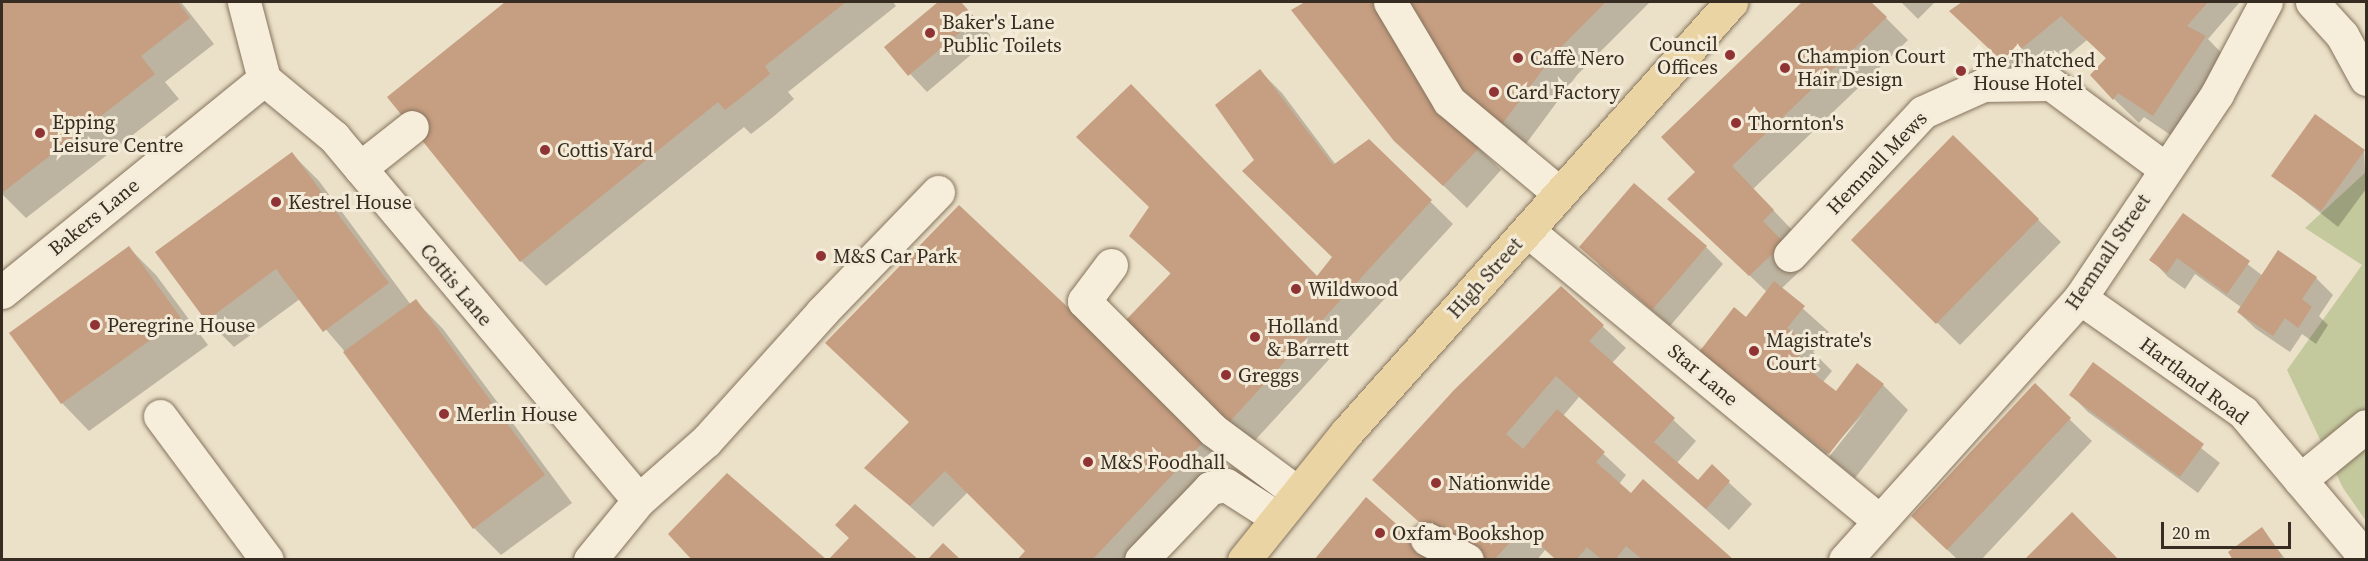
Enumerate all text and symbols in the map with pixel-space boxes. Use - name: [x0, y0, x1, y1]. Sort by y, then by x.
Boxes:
- place label: Baker's Lane Public Toilets: [942, 10, 1062, 57]
- marker: Baker's Lane Public Toilets: [923, 26, 937, 40]
- place label: Council Offices: [1649, 32, 1718, 79]
- place label: Champion Court Hair Design: [1797, 45, 1945, 92]
- place label: Caffè Nero: [1530, 46, 1624, 70]
- marker: Council Offices: [1723, 48, 1737, 62]
- place label: The Thatched House Hotel: [1973, 48, 2096, 95]
- marker: Caffè Nero: [1511, 51, 1525, 65]
- marker: Champion Court Hair Design: [1778, 61, 1792, 75]
- marker: The Thatched House Hotel: [1954, 64, 1968, 78]
- place label: Card Factory: [1506, 80, 1620, 104]
- marker: Card Factory: [1487, 85, 1501, 99]
- street label: Hemnall Mews: [1822, 107, 1932, 219]
- place label: Epping Leisure Centre: [52, 110, 183, 157]
- place label: Thornton's: [1748, 111, 1844, 135]
- marker: Thornton's: [1729, 116, 1743, 130]
- marker: Epping Leisure Centre: [33, 126, 47, 140]
- place label: Cottis Yard: [557, 138, 654, 162]
- marker: Cottis Yard: [538, 143, 552, 157]
- street label: Bakers Lane: [44, 173, 144, 261]
- place label: Kestrel House: [288, 190, 412, 214]
- street label: Hemnall Street: [2061, 190, 2155, 314]
- marker: Kestrel House: [269, 195, 283, 209]
- street label: High Street: [1443, 233, 1527, 323]
- street label: Cottis Lane: [415, 239, 497, 331]
- place label: M&S Car Park: [833, 244, 957, 268]
- marker: M&S Car Park: [814, 249, 828, 263]
- place label: Wildwood: [1308, 277, 1398, 301]
- marker: Wildwood: [1289, 282, 1303, 296]
- place label: Peregrine House: [107, 313, 255, 337]
- place label: Holland & Barrett: [1267, 314, 1349, 361]
- marker: Peregrine House: [88, 318, 102, 332]
- place label: Magistrate's Court: [1766, 328, 1872, 375]
- marker: Holland & Barrett: [1248, 330, 1262, 344]
- street label: Hartland Road: [2135, 332, 2253, 430]
- street label: Star Lane: [1663, 339, 1743, 411]
- marker: Magistrate's Court: [1747, 344, 1761, 358]
- place label: Greggs: [1238, 363, 1299, 387]
- marker: Greggs: [1219, 368, 1233, 382]
- place label: Merlin House: [456, 402, 577, 426]
- marker: Merlin House: [437, 407, 451, 421]
- place label: M&S Foodhall: [1100, 450, 1226, 474]
- marker: M&S Foodhall: [1081, 455, 1095, 469]
- place label: Nationwide: [1448, 471, 1550, 495]
- marker: Nationwide: [1429, 476, 1443, 490]
- scale bar: [2164, 510, 2294, 548]
- text: 20 m: [2172, 520, 2210, 545]
- place label: Oxfam Bookshop: [1392, 521, 1545, 545]
- marker: Oxfam Bookshop: [1373, 526, 1387, 540]

